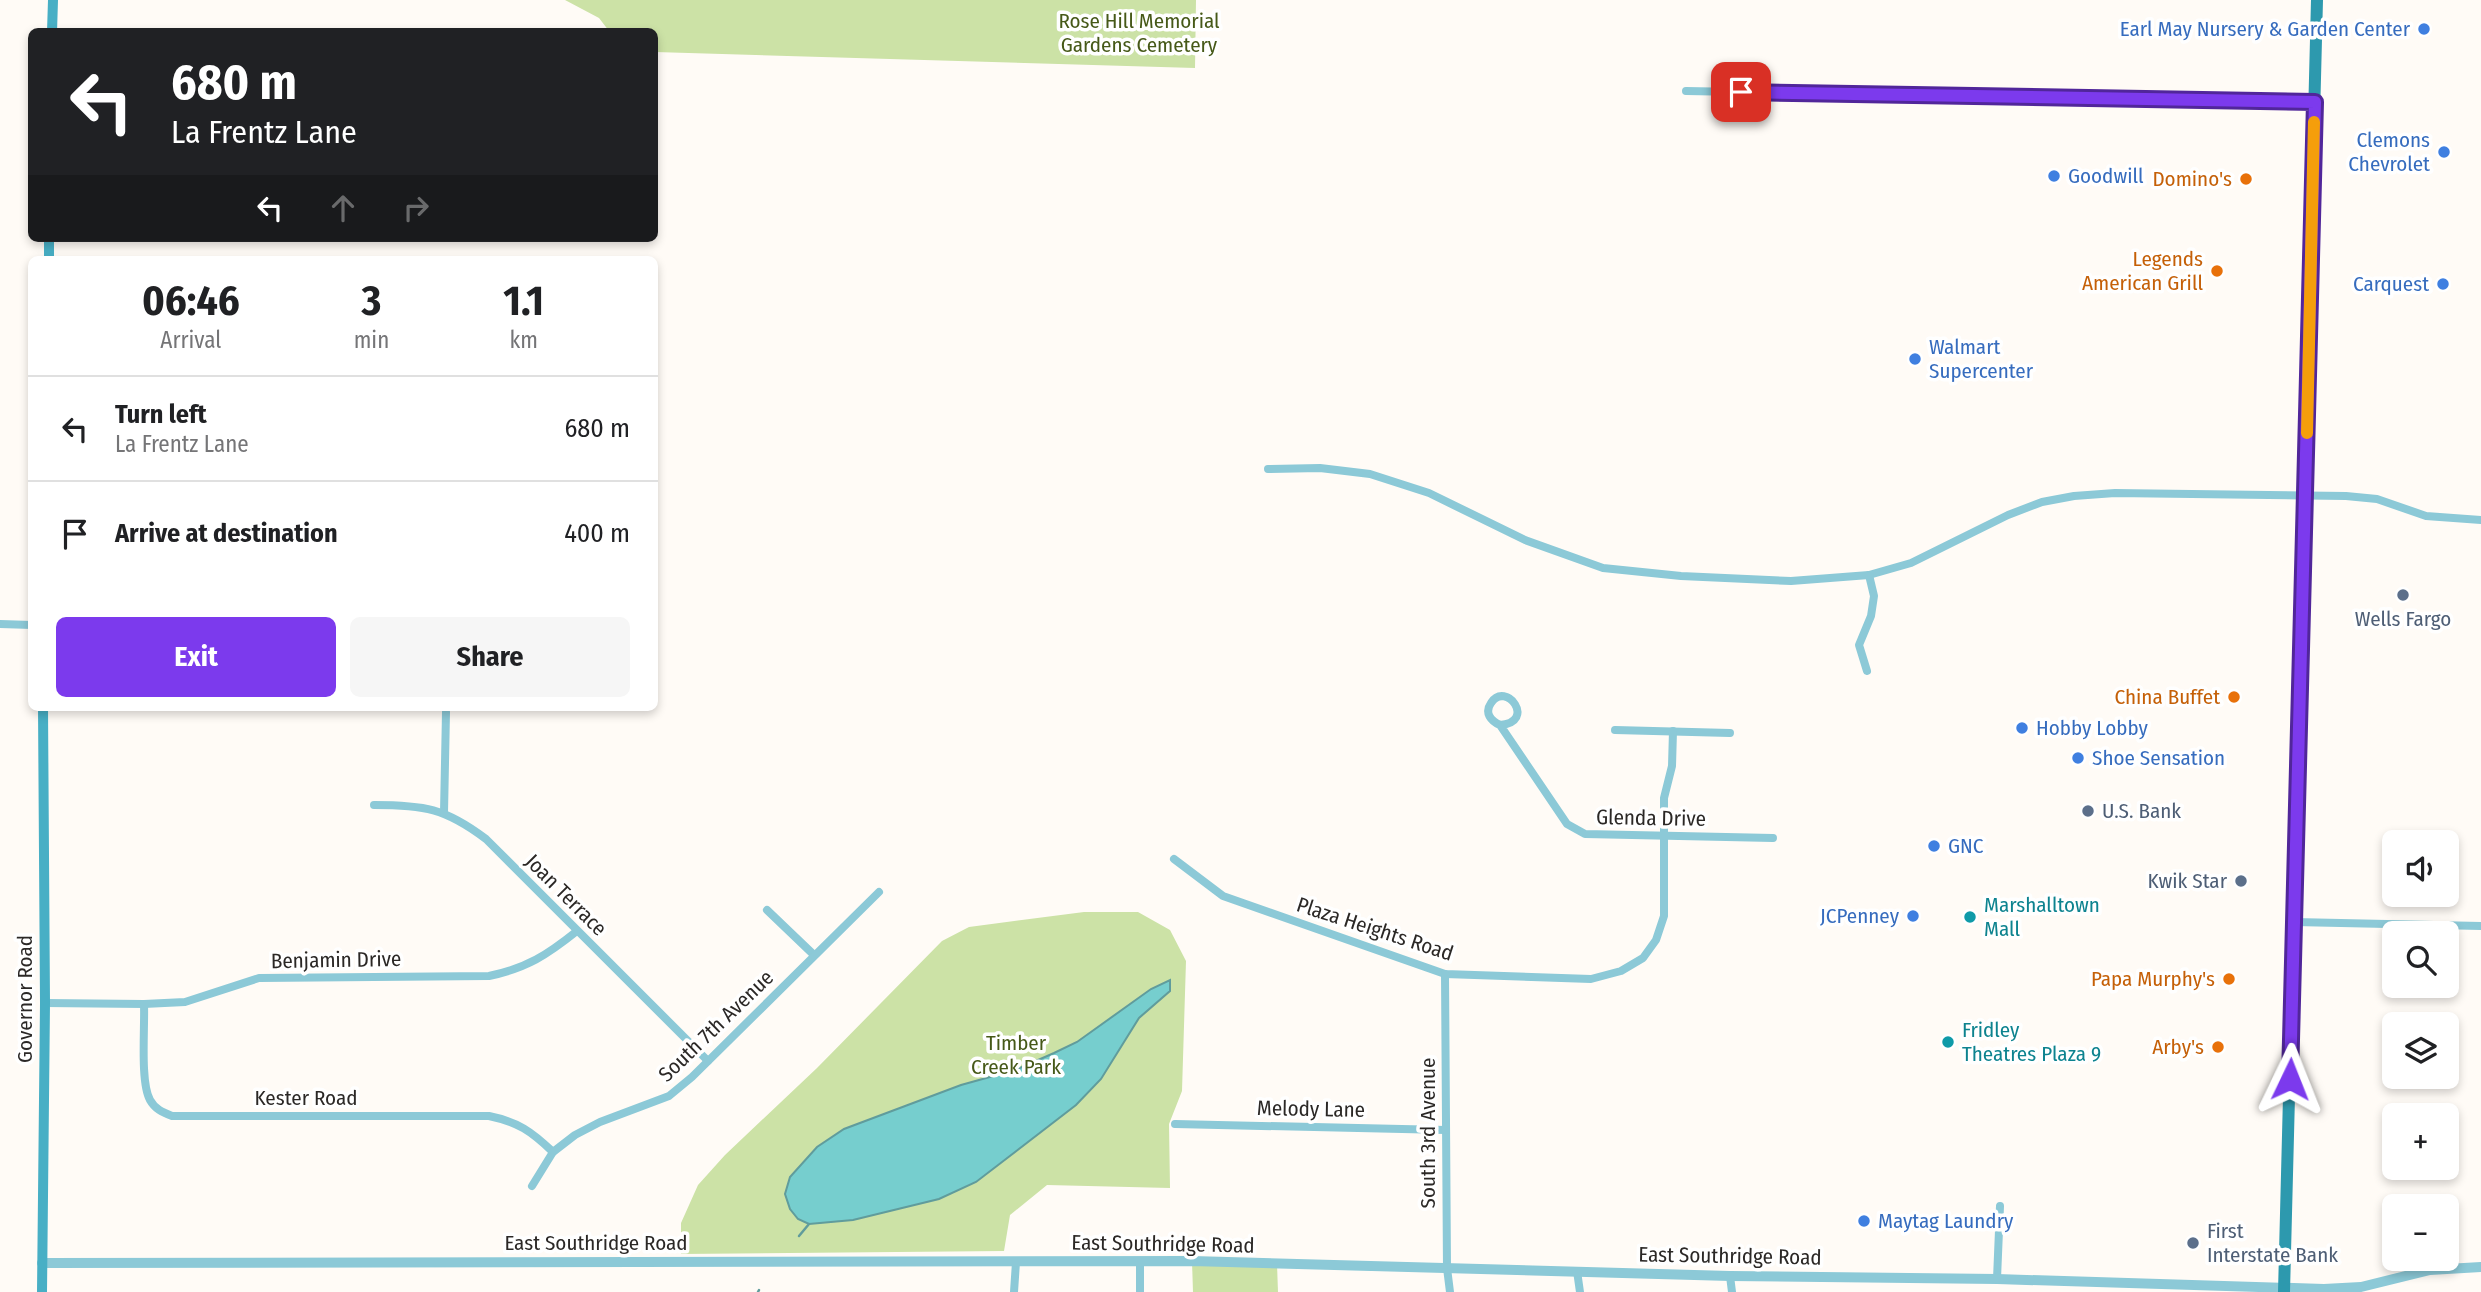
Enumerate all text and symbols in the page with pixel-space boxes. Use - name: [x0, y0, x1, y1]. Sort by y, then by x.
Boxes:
- park label: Rose Hill Memorial Gardens Cemetery: [1058, 8, 1220, 58]
- place label: Earl May Nursery & Garden Center: [2120, 16, 2411, 42]
- marker: Earl May Nursery & Garden Center: [2416, 21, 2432, 37]
- text: 680 m: [171, 53, 297, 112]
- icon: left: [56, 56, 147, 147]
- pin: [1711, 62, 1771, 122]
- icon: arrive: [1722, 73, 1760, 111]
- text: La Frentz Lane: [171, 113, 357, 151]
- place label: Clemons Chevrolet: [2348, 127, 2430, 177]
- marker: Clemons Chevrolet: [2436, 144, 2452, 160]
- place label: Goodwill: [2068, 163, 2144, 189]
- place label: Domino's: [2152, 166, 2232, 192]
- marker: Goodwill: [2046, 168, 2062, 184]
- marker: Domino's: [2238, 171, 2254, 187]
- icon: left: [251, 189, 289, 227]
- icon: ahead: [324, 189, 362, 227]
- icon: right: [397, 189, 435, 227]
- place label: Legends American Grill: [2082, 246, 2203, 296]
- marker: Legends American Grill: [2209, 263, 2225, 279]
- place label: Carquest: [2353, 271, 2429, 297]
- text: 06:46: [142, 276, 240, 326]
- text: 3: [362, 276, 381, 326]
- text: 1.1: [503, 276, 544, 326]
- marker: Carquest: [2435, 276, 2451, 292]
- text: Arrival: [160, 326, 221, 354]
- text: min: [354, 326, 389, 354]
- text: km: [509, 326, 538, 354]
- place label: Walmart Supercenter: [1929, 334, 2034, 384]
- marker: Walmart Supercenter: [1907, 351, 1923, 367]
- text: Turn left: [115, 399, 207, 430]
- icon: left: [56, 410, 94, 448]
- text: 680 m: [564, 413, 630, 444]
- text: La Frentz Lane: [115, 430, 249, 458]
- icon: arrive: [56, 515, 94, 553]
- text: Arrive at destination: [115, 518, 338, 549]
- text: 400 m: [564, 518, 630, 549]
- marker: Wells Fargo: [2395, 587, 2411, 603]
- place label: Wells Fargo: [2355, 606, 2451, 632]
- button: Exit: [56, 617, 336, 697]
- button: Share: [350, 617, 630, 697]
- place label: China Buffet: [2115, 684, 2220, 710]
- marker: China Buffet: [2226, 689, 2242, 705]
- place label: Hobby Lobby: [2036, 715, 2148, 741]
- marker: Hobby Lobby: [2014, 720, 2030, 736]
- place label: Shoe Sensation: [2092, 745, 2225, 771]
- marker: Shoe Sensation: [2070, 750, 2086, 766]
- place label: U.S. Bank: [2102, 798, 2181, 824]
- marker: U.S. Bank: [2080, 803, 2096, 819]
- street label: Glenda Drive: [1596, 804, 1706, 832]
- map controls: [2382, 830, 2459, 1271]
- button: sound: [2382, 830, 2459, 907]
- place label: GNC: [1948, 833, 1984, 859]
- marker: GNC: [1926, 838, 1942, 854]
- street label: Joan Terrace: [520, 849, 612, 941]
- place label: Kwik Star: [2147, 868, 2228, 894]
- marker: Kwik Star: [2233, 873, 2249, 889]
- street label: Plaza Heights Road: [1293, 891, 1457, 967]
- place label: Marshalltown Mall: [1984, 892, 2100, 942]
- place label: JCPenney: [1820, 903, 1900, 929]
- marker: JCPenney: [1905, 908, 1921, 924]
- marker: Marshalltown Mall: [1962, 909, 1978, 925]
- button: search: [2382, 921, 2459, 998]
- street label: Governor Road: [12, 935, 38, 1063]
- street label: Benjamin Drive: [271, 946, 401, 974]
- street label: South 7th Avenue: [653, 965, 779, 1087]
- place label: Papa Murphy's: [2091, 966, 2215, 992]
- marker: Papa Murphy's: [2221, 971, 2237, 987]
- button: layers: [2382, 1012, 2459, 1089]
- place label: Fridley Theatres Plaza 9: [1962, 1017, 2101, 1067]
- park label: Timber Creek Park: [971, 1030, 1061, 1080]
- marker: Fridley Theatres Plaza 9: [1940, 1034, 1956, 1050]
- place label: Arby's: [2152, 1034, 2204, 1060]
- marker: Arby's: [2210, 1039, 2226, 1055]
- position arrow: [2253, 1042, 2327, 1116]
- street label: South 3rd Avenue: [1415, 1058, 1441, 1208]
- street label: Kester Road: [255, 1085, 357, 1111]
- street label: Melody Lane: [1257, 1095, 1365, 1123]
- button: +: [2382, 1103, 2459, 1180]
- button: −: [2382, 1194, 2459, 1271]
- place label: Maytag Laundry: [1878, 1208, 2014, 1234]
- marker: Maytag Laundry: [1856, 1213, 1872, 1229]
- place label: First Interstate Bank: [2207, 1218, 2338, 1268]
- street label: East Southridge Road: [1071, 1229, 1255, 1259]
- street label: East Southridge Road: [504, 1230, 688, 1256]
- marker: First Interstate Bank: [2185, 1235, 2201, 1251]
- street label: East Southridge Road: [1638, 1241, 1822, 1271]

